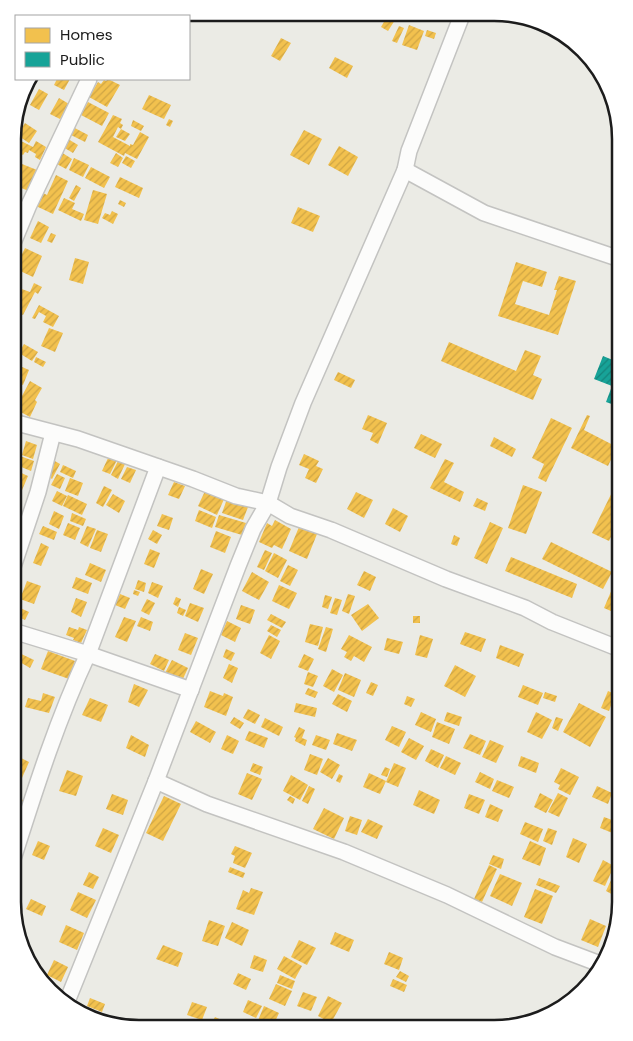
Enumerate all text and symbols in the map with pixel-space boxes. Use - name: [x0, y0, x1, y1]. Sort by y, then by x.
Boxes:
- legend: [15, 15, 190, 80]
- text: Homes: [60, 24, 113, 45]
- text: Public: [60, 49, 105, 70]

